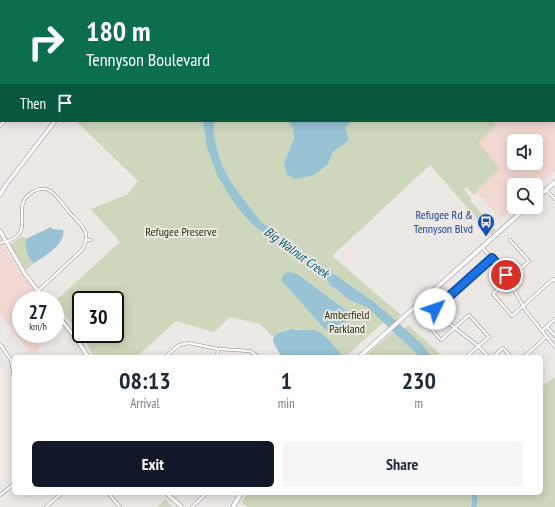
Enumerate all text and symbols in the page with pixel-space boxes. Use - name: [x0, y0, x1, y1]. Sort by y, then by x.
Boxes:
- text: 180 m: [86, 12, 150, 49]
- icon: right: [20, 16, 72, 68]
- text: Tennyson Boulevard: [86, 48, 210, 71]
- icon: arrive: [54, 92, 76, 114]
- text: Then: [20, 94, 46, 113]
- map controls: [507, 134, 543, 214]
- button: sound: [507, 134, 543, 170]
- button: search: [507, 178, 543, 214]
- place label: Refugee Rd & Tennyson Blvd: [414, 207, 473, 236]
- bus stop icon: Refugee Rd & Tennyson Blvd: [476, 212, 496, 237]
- water label: Big Walnut Creek: [261, 223, 334, 283]
- park label: Refugee Preserve: [145, 224, 217, 239]
- pin: [489, 258, 523, 292]
- icon: arrive: [495, 264, 517, 286]
- position arrow: [414, 288, 456, 330]
- speed limit sign: 30: [72, 291, 124, 343]
- text: 27: [28, 299, 48, 325]
- park label: Amberfield Parkland: [324, 307, 370, 336]
- text: km/h: [29, 320, 47, 333]
- text: 08:13: [119, 365, 171, 396]
- text: 1: [280, 365, 292, 396]
- text: 230: [402, 365, 436, 396]
- text: Arrival: [130, 395, 160, 412]
- text: min: [278, 395, 295, 412]
- text: m: [415, 395, 423, 412]
- button: Exit: [32, 441, 274, 487]
- button: Share: [282, 441, 523, 487]

